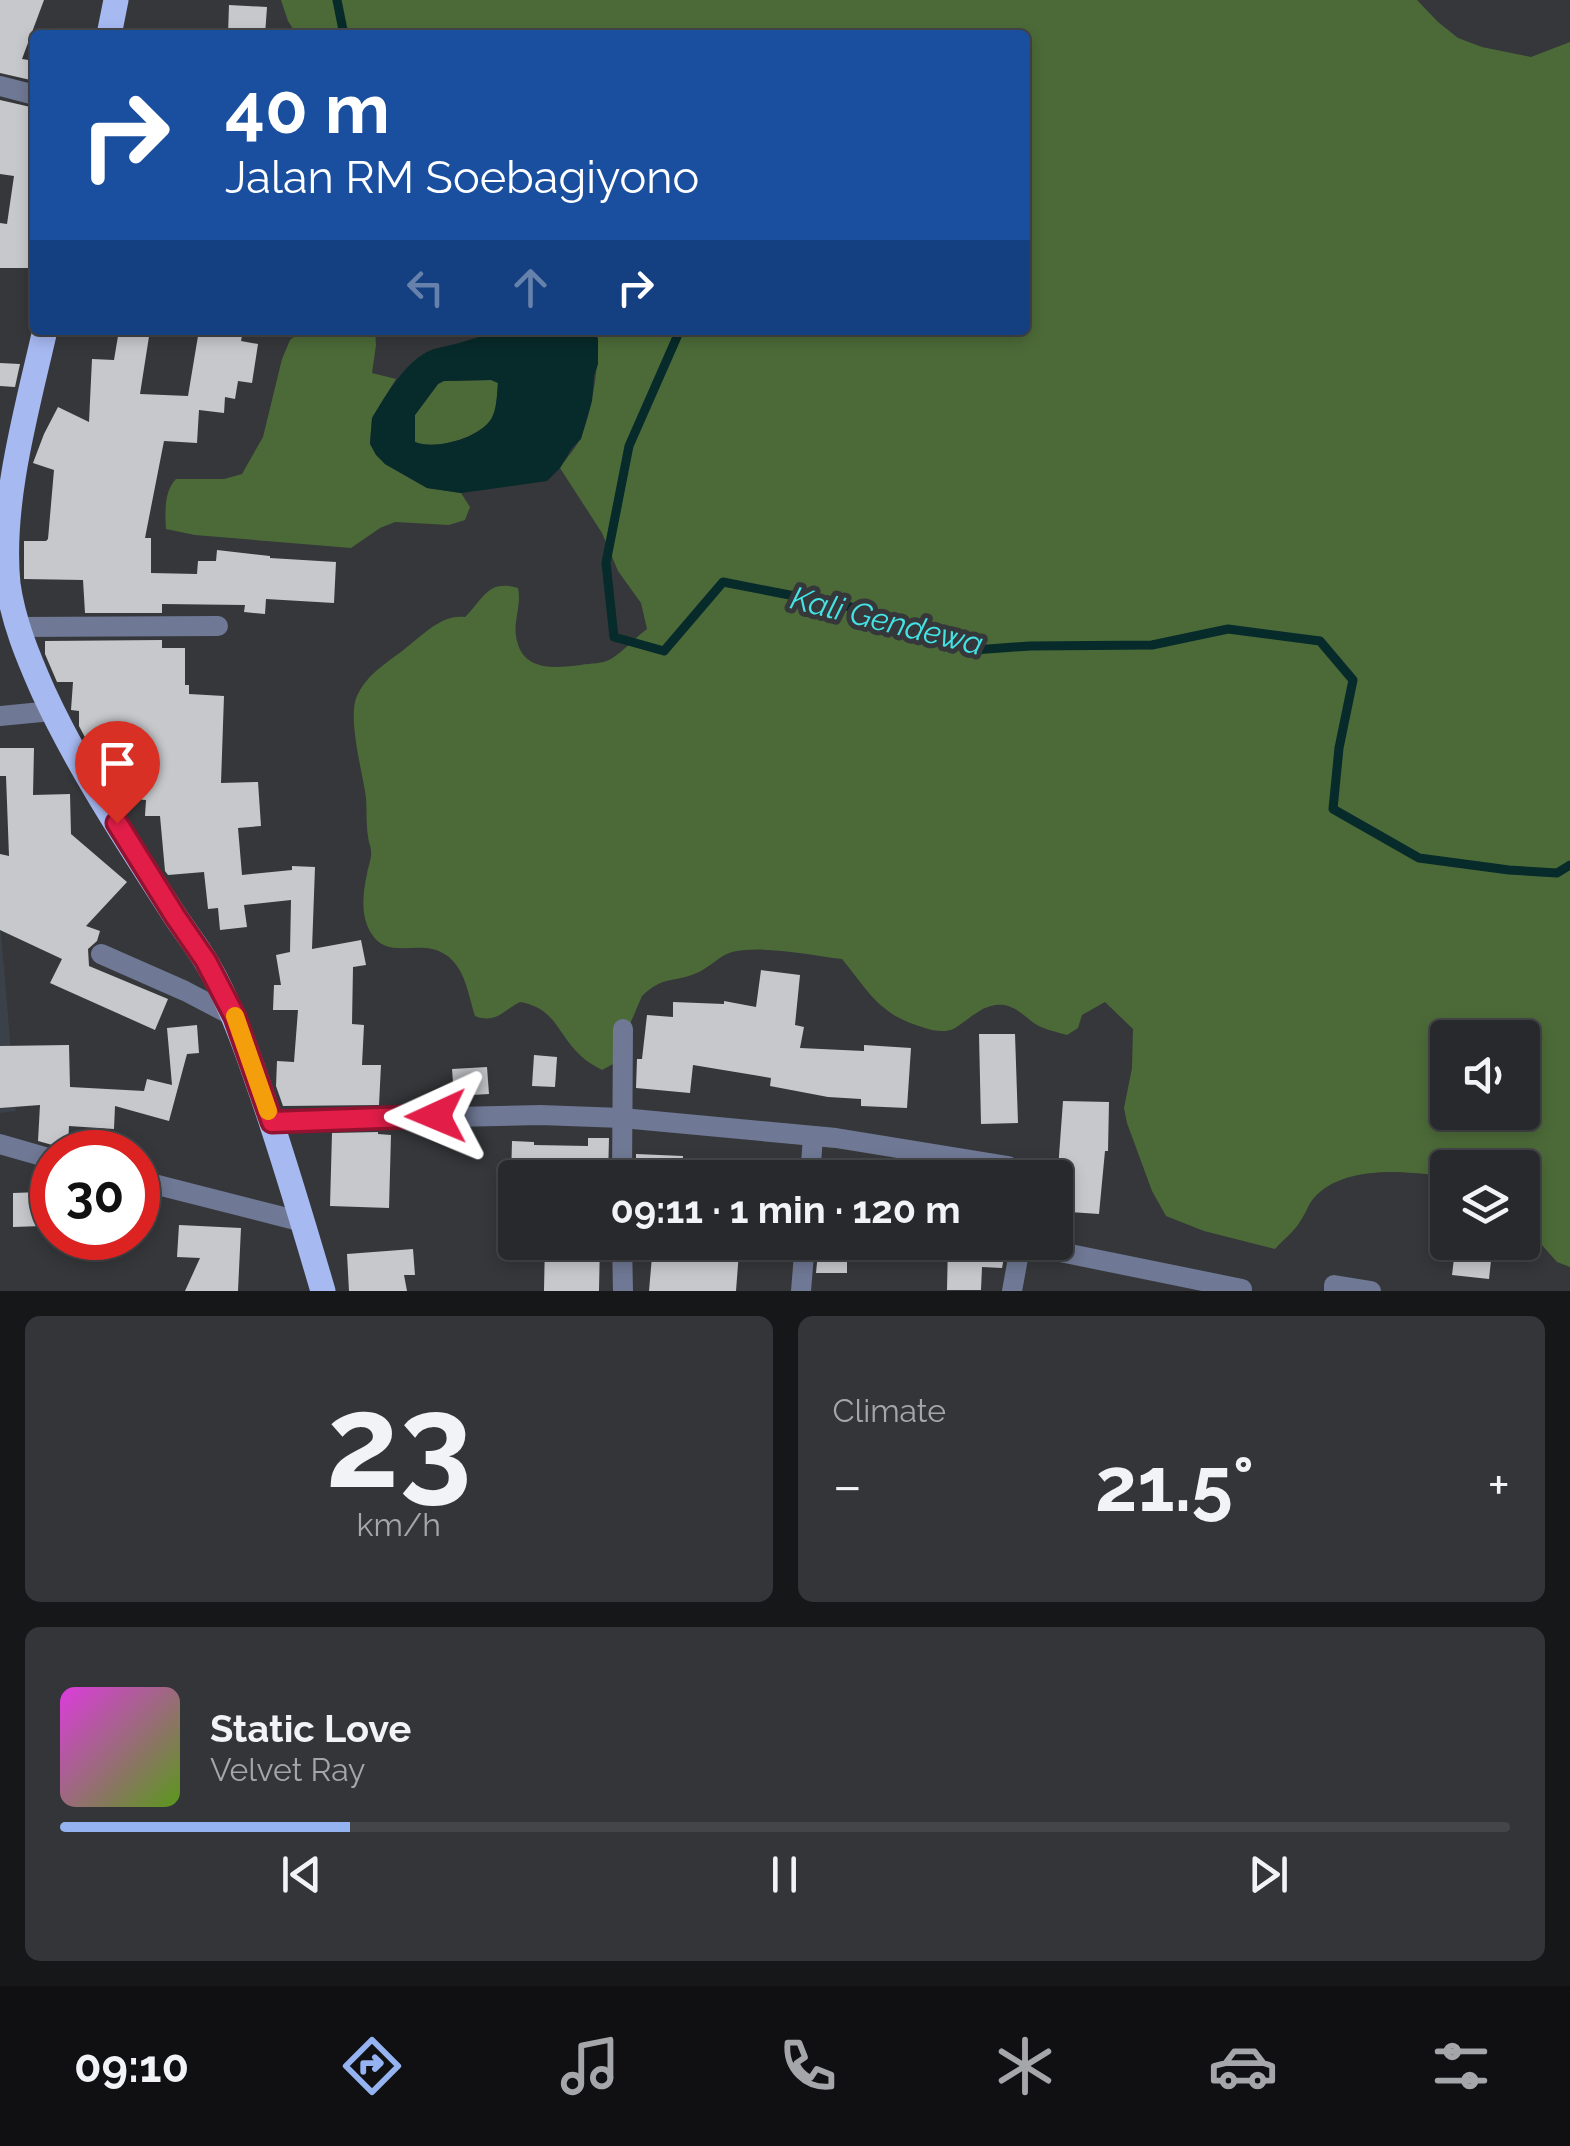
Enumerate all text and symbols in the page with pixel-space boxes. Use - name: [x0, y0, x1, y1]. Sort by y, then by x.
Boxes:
- text: 40 m: [225, 67, 390, 149]
- icon: right: [60, 70, 190, 200]
- text: Jalan RM Soebagiyono: [225, 151, 699, 204]
- icon: left: [398, 260, 453, 315]
- icon: ahead: [503, 260, 558, 315]
- icon: right: [608, 260, 663, 315]
- water label: Kali Gendewa: [787, 579, 987, 662]
- pin: [75, 721, 160, 824]
- icon: arrive: [90, 736, 145, 791]
- map controls: [1430, 1020, 1540, 1260]
- button: sound: [1430, 1020, 1540, 1130]
- position arrow: [384, 1064, 488, 1168]
- speed limit sign: 30: [30, 1130, 160, 1260]
- button: layers: [1430, 1150, 1540, 1260]
- text: 09:11 · 1 min · 120 m: [610, 1187, 961, 1232]
- text: 23: [326, 1365, 472, 1517]
- text: Climate: [833, 1392, 946, 1429]
- text: 21.5°: [1095, 1440, 1254, 1529]
- text: −: [833, 1453, 862, 1518]
- text: +: [1487, 1453, 1510, 1518]
- text: km/h: [357, 1506, 441, 1543]
- text: Static Love: [210, 1706, 411, 1751]
- text: Velvet Ray: [210, 1751, 365, 1788]
- icon: previous: [274, 1847, 329, 1902]
- icon: pause: [757, 1847, 812, 1902]
- icon: next: [1241, 1847, 1296, 1902]
- icon: directions: [337, 2031, 407, 2101]
- icon: music: [555, 2031, 625, 2101]
- icon: phone: [773, 2031, 843, 2101]
- icon: climate: [990, 2031, 1060, 2101]
- icon: car: [1208, 2031, 1278, 2101]
- icon: filters: [1426, 2031, 1496, 2101]
- text: 09:10: [74, 2040, 189, 2093]

